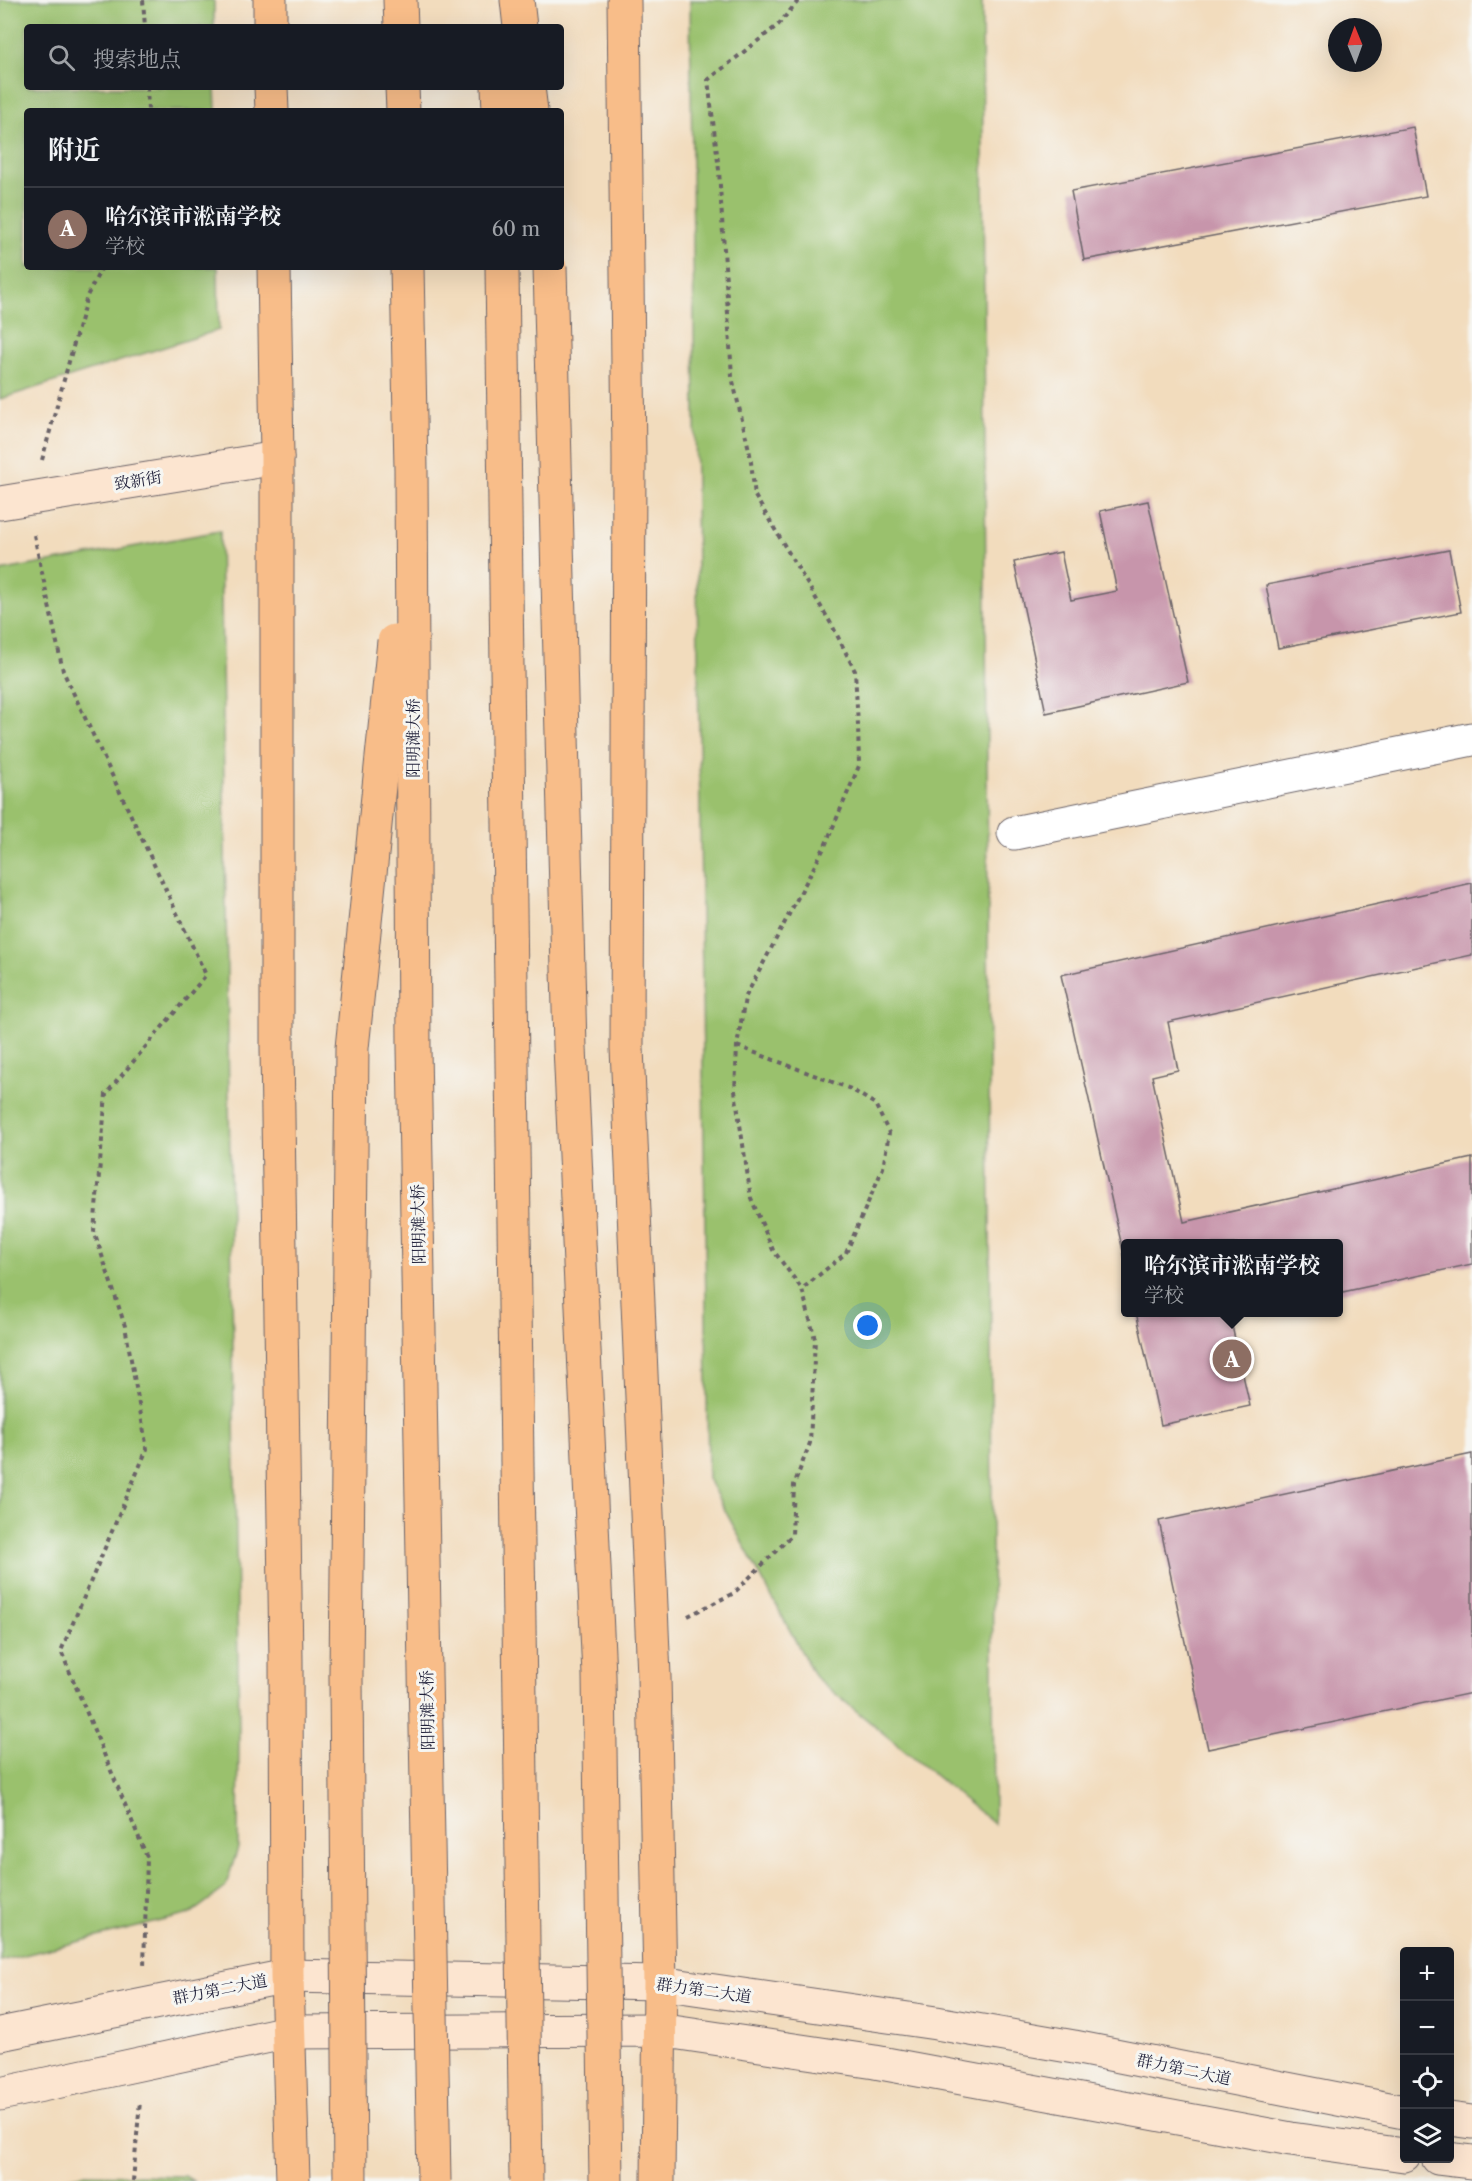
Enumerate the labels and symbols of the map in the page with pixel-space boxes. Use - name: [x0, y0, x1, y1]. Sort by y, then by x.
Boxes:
- north arrow: [1328, 18, 1382, 72]
- street label: 致新街: [113, 466, 163, 494]
- street label: 阳明滩大桥: [403, 698, 423, 778]
- street label: 阳明滩大桥: [407, 1184, 429, 1264]
- your location: [853, 1311, 882, 1340]
- pin: A: [1212, 1336, 1252, 1382]
- street label: 阳明滩大桥: [416, 1670, 438, 1750]
- street label: 群力第二大道: [171, 1970, 269, 2008]
- street label: 群力第二大道: [655, 1973, 753, 2007]
- street label: 群力第二大道: [1135, 2049, 1233, 2089]

